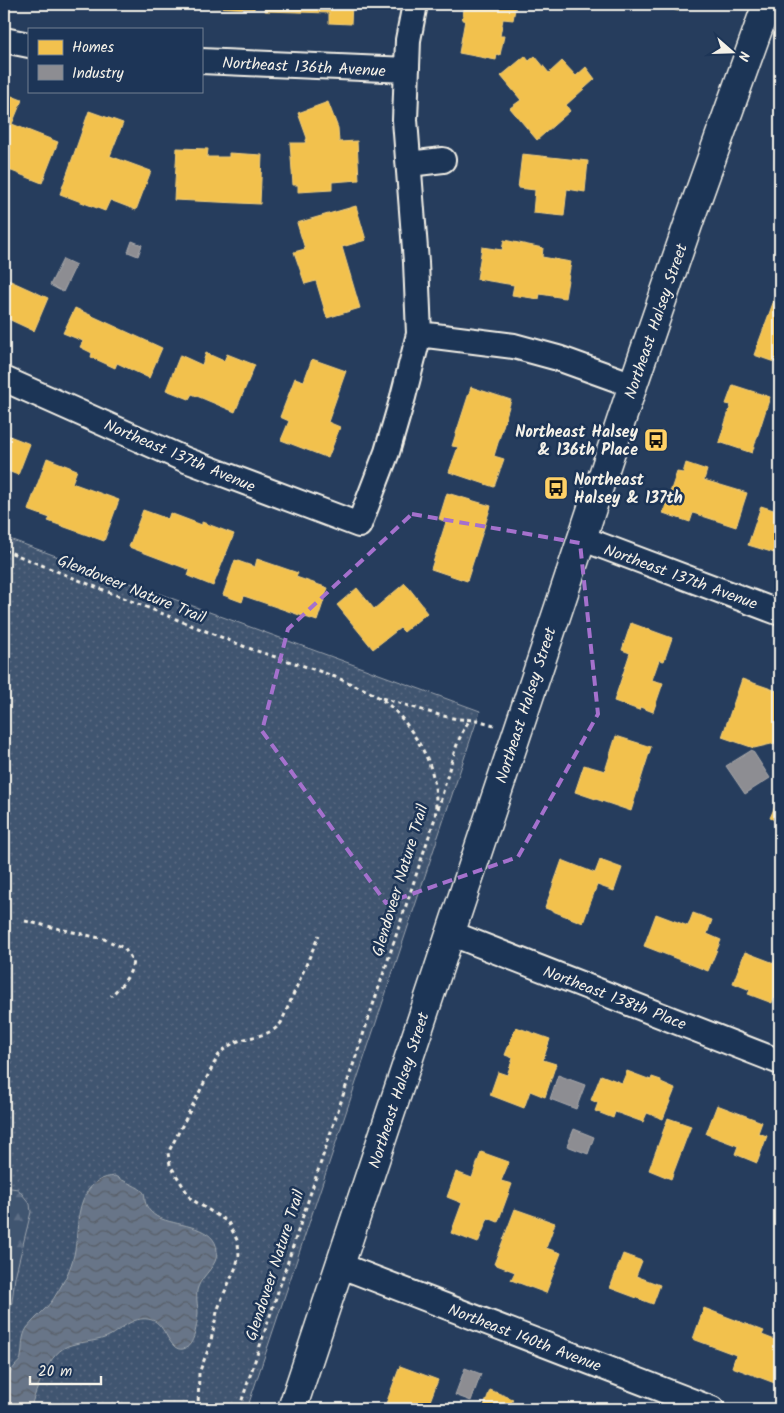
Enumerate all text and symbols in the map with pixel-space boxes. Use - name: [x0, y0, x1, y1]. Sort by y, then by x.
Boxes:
- legend: [28, 28, 202, 92]
- north arrow: [706, 28, 756, 78]
- text: Homes: [72, 36, 115, 60]
- text: N: [731, 48, 755, 64]
- street label: Northeast 136th Avenue: [222, 51, 386, 84]
- text: Industry: [72, 62, 125, 86]
- street label: Northeast Halsey Street: [618, 240, 695, 403]
- street label: Northeast 137th Avenue: [100, 413, 259, 500]
- place label: Northeast Halsey & 136th Place: [515, 420, 639, 463]
- bus stop icon: Northeast Halsey & 136th Place: [643, 427, 669, 453]
- place label: Northeast Halsey & 137th: [574, 468, 683, 511]
- bus stop icon: Northeast Halsey & 137th: [543, 475, 569, 501]
- street label: Northeast 137th Avenue: [600, 538, 761, 617]
- street label: Glendoveer Nature Trail: [54, 548, 209, 631]
- street label: Northeast Halsey Street: [489, 623, 564, 787]
- street label: Glendoveer Nature Trail: [365, 801, 435, 960]
- street label: Northeast 138th Place: [539, 960, 690, 1037]
- street label: Northeast Halsey Street: [362, 1008, 437, 1172]
- street label: Glendoveer Nature Trail: [239, 1187, 312, 1344]
- street label: Northeast 140th Avenue: [444, 1298, 605, 1379]
- scale bar: [30, 1353, 101, 1385]
- text: 20 m: [38, 1360, 72, 1384]

